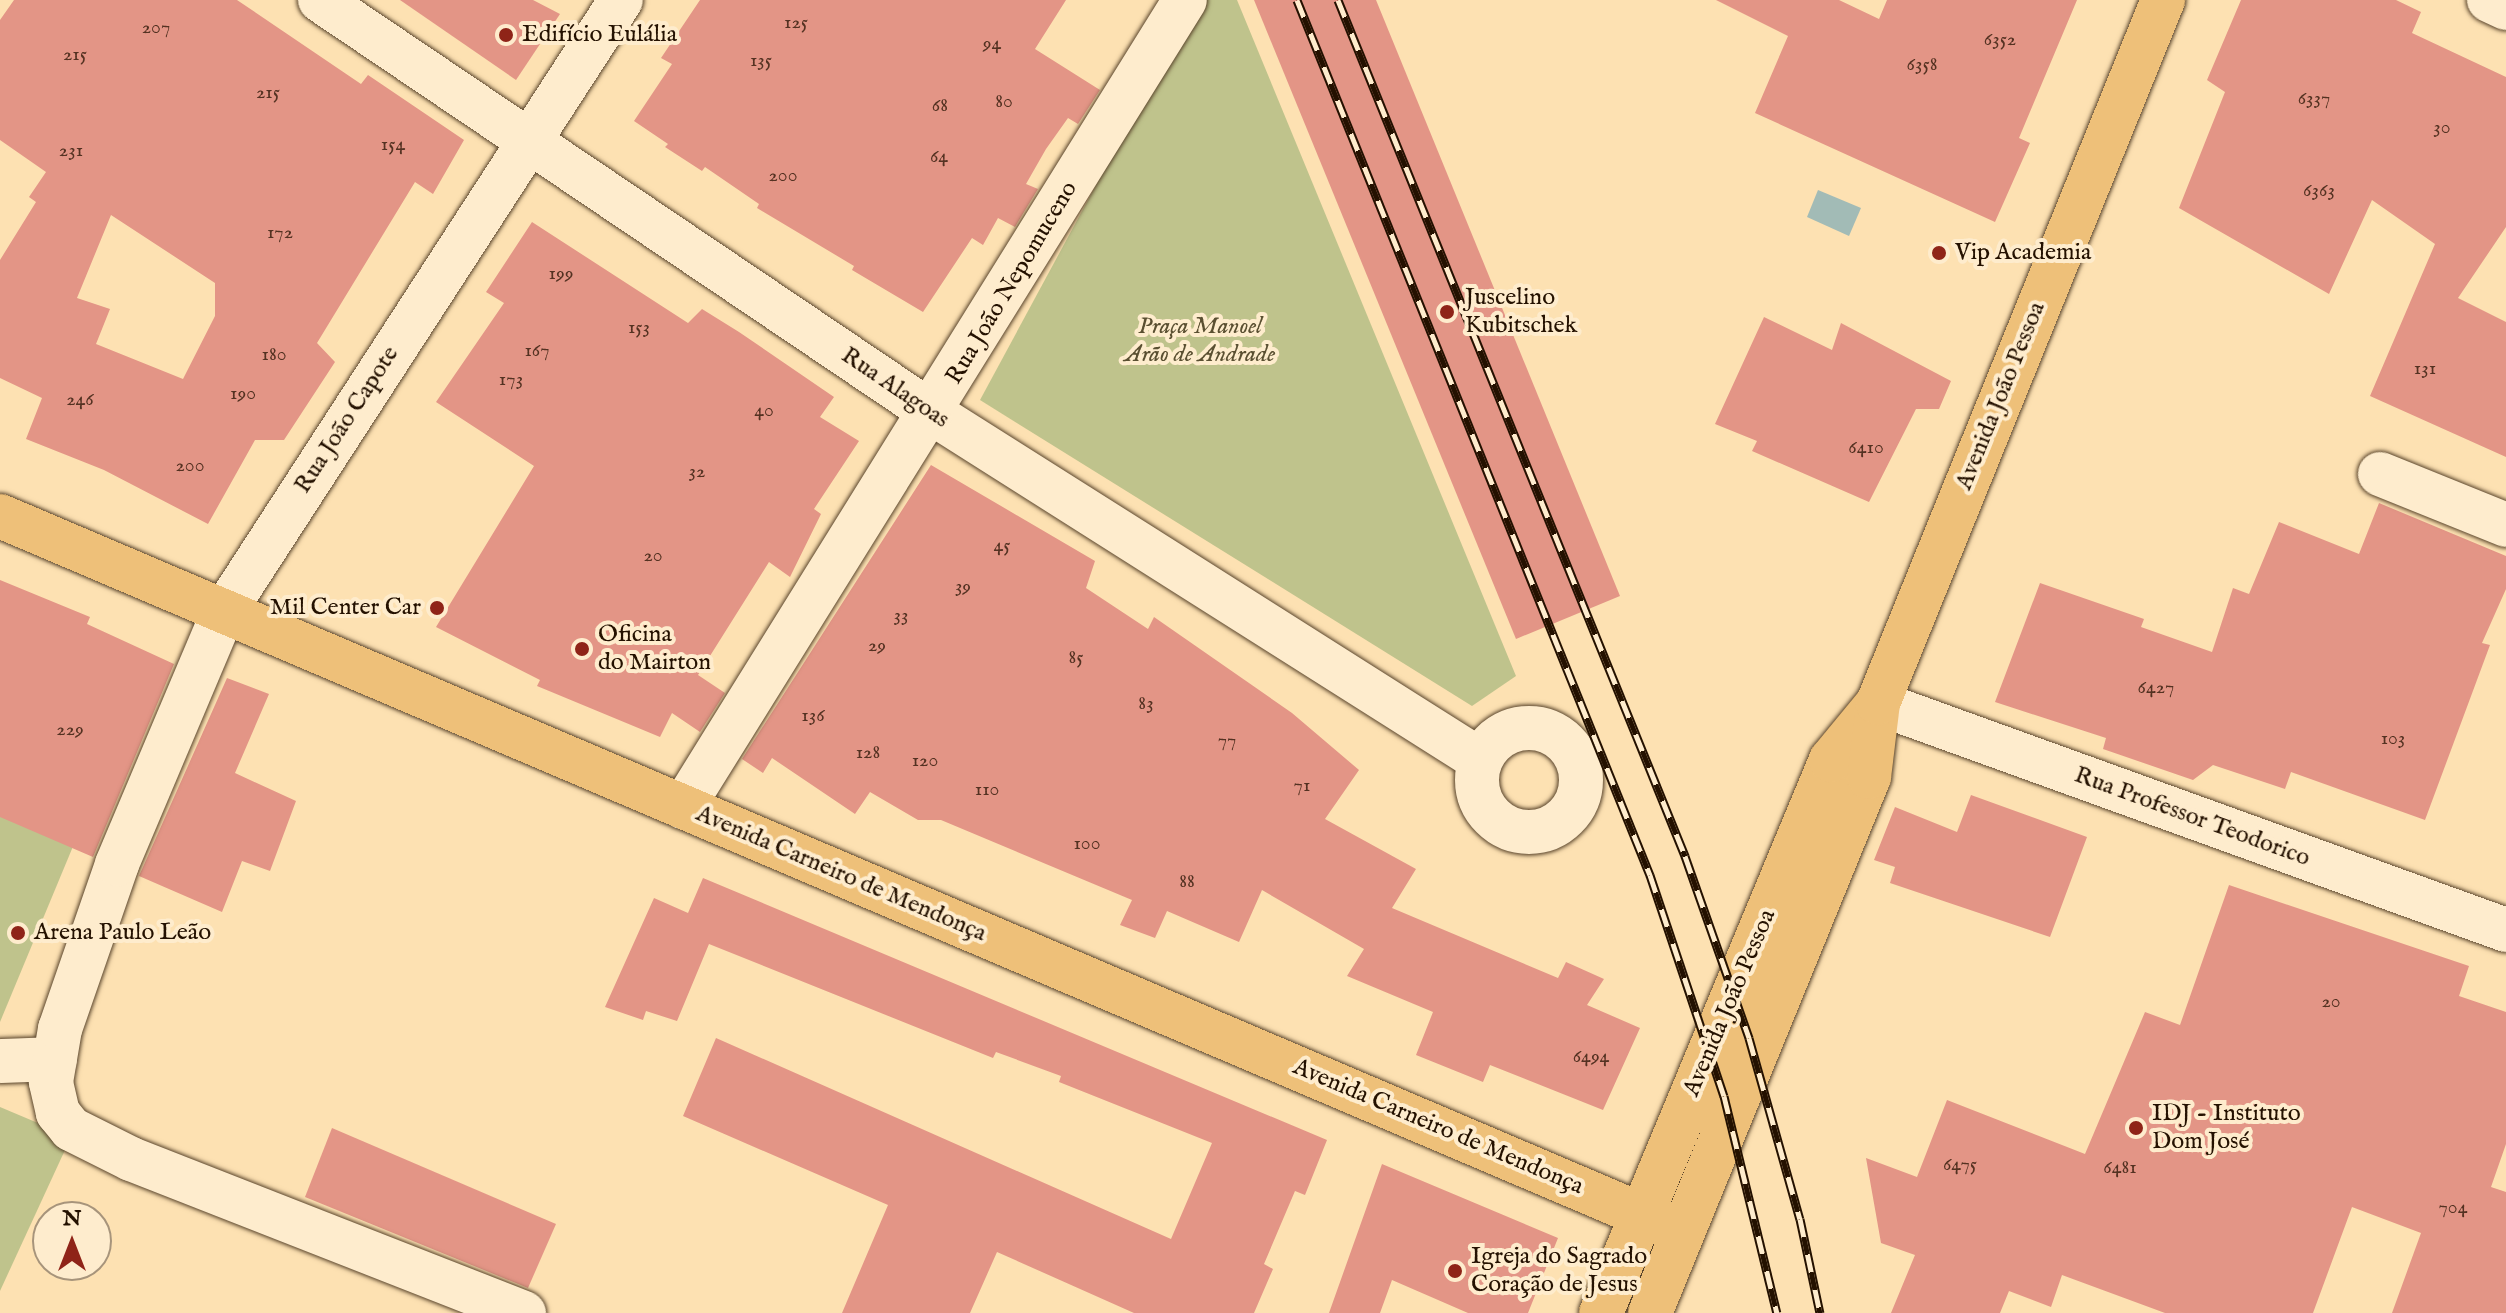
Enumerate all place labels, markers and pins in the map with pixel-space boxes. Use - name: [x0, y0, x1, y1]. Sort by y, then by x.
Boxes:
- place label: Edifício Eulália: [522, 21, 677, 49]
- marker: Edifício Eulália: [497, 26, 515, 44]
- place label: Vip Academia: [1955, 239, 2091, 267]
- marker: Vip Academia: [1930, 244, 1948, 262]
- place label: Juscelino Kubitschek: [1465, 284, 1577, 340]
- marker: Juscelino Kubitschek: [1436, 301, 1458, 323]
- place label: Mil Center Car: [270, 594, 421, 622]
- marker: Mil Center Car: [428, 599, 446, 617]
- place label: Oficina do Mairton: [598, 621, 711, 677]
- marker: Oficina do Mairton: [573, 640, 591, 658]
- place label: Arena Paulo Leão: [34, 919, 211, 947]
- marker: Arena Paulo Leão: [9, 924, 27, 942]
- place label: IDJ - Instituto Dom José: [2152, 1100, 2301, 1156]
- marker: IDJ - Instituto Dom José: [2127, 1119, 2145, 1137]
- place label: Igreja do Sagrado Coração de Jesus: [1471, 1243, 1647, 1299]
- marker: Igreja do Sagrado Coração de Jesus: [1446, 1262, 1464, 1280]

